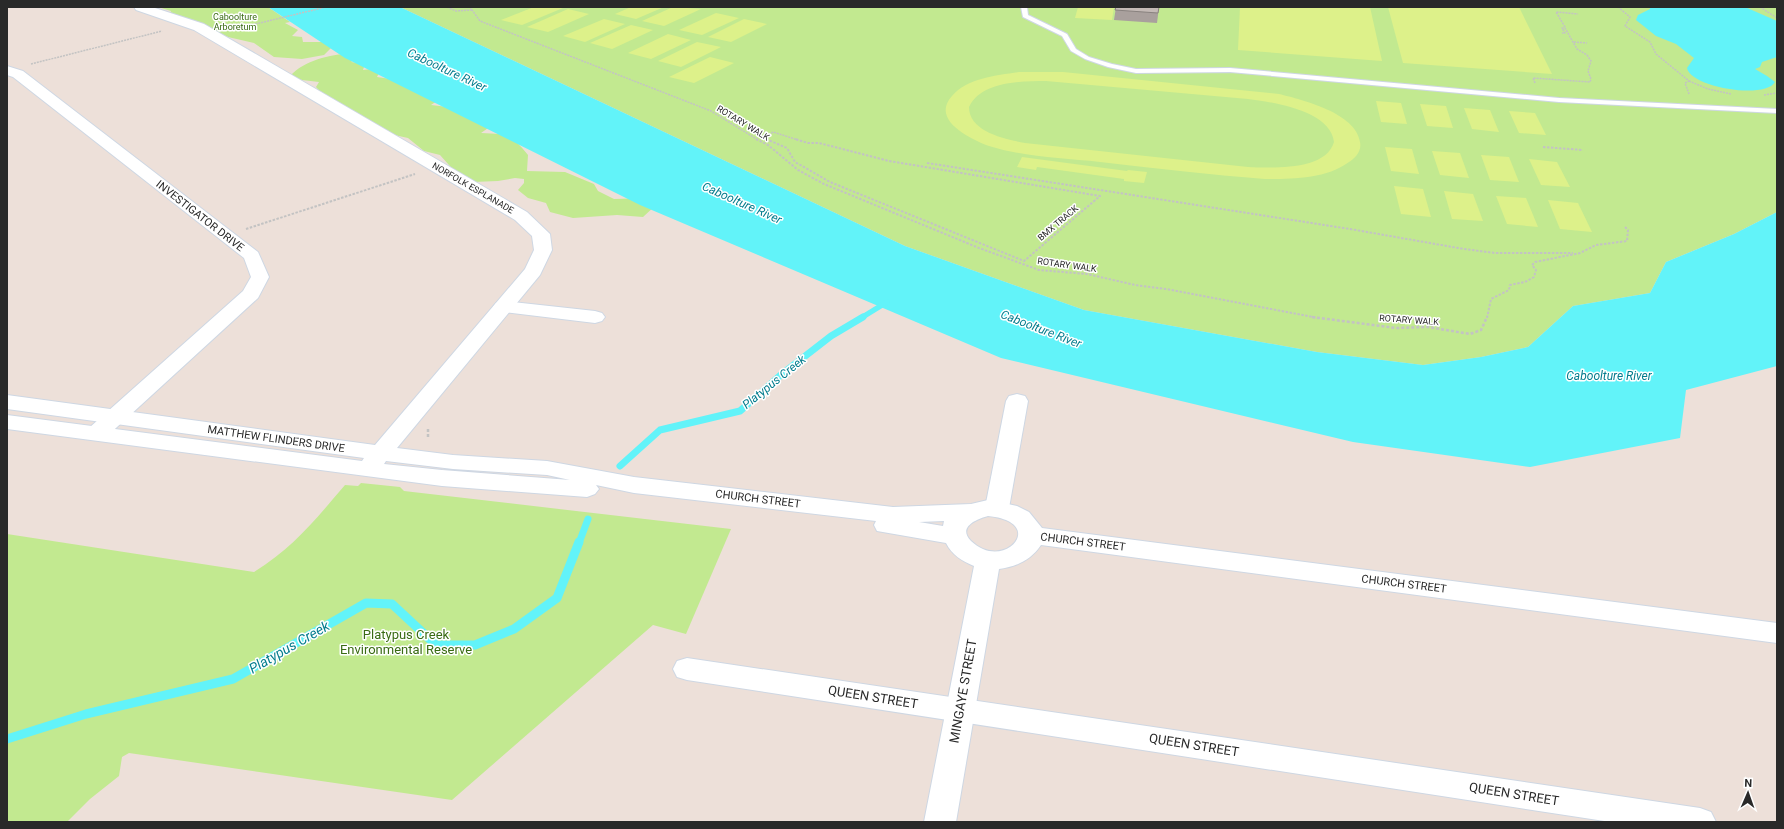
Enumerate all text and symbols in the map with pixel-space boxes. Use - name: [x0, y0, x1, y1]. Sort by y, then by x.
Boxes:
- park label: Caboolture Arboretum: [213, 12, 257, 32]
- water label: Caboolture River: [405, 46, 490, 95]
- street label: ROTARY WALK: [715, 103, 771, 143]
- street label: NORFOLK ESPLANADE: [430, 161, 516, 215]
- street label: INVESTIGATOR DRIVE: [153, 178, 247, 254]
- water label: Caboolture River: [700, 179, 785, 227]
- street label: BMX TRACK: [1036, 203, 1080, 243]
- street label: ROTARY WALK: [1037, 256, 1098, 274]
- water label: Caboolture River: [999, 307, 1084, 351]
- street label: ROTARY WALK: [1379, 313, 1439, 327]
- water label: Platypus Creek: [740, 352, 809, 412]
- water label: Caboolture River: [1566, 369, 1653, 383]
- street label: MATTHEW FLINDERS DRIVE: [206, 423, 346, 455]
- street label: CHURCH STREET: [715, 487, 802, 511]
- street label: CHURCH STREET: [1040, 530, 1127, 554]
- street label: CHURCH STREET: [1361, 572, 1448, 596]
- water label: Platypus Creek: [246, 617, 333, 676]
- park label: Platypus Creek Environmental Reserve: [340, 627, 472, 657]
- street label: MINGAYE STREET: [946, 638, 980, 744]
- street label: QUEEN STREET: [827, 682, 919, 712]
- street label: QUEEN STREET: [1148, 730, 1240, 760]
- north arrow: [1728, 773, 1768, 813]
- text: N: [1744, 777, 1753, 790]
- street label: QUEEN STREET: [1468, 779, 1560, 809]

